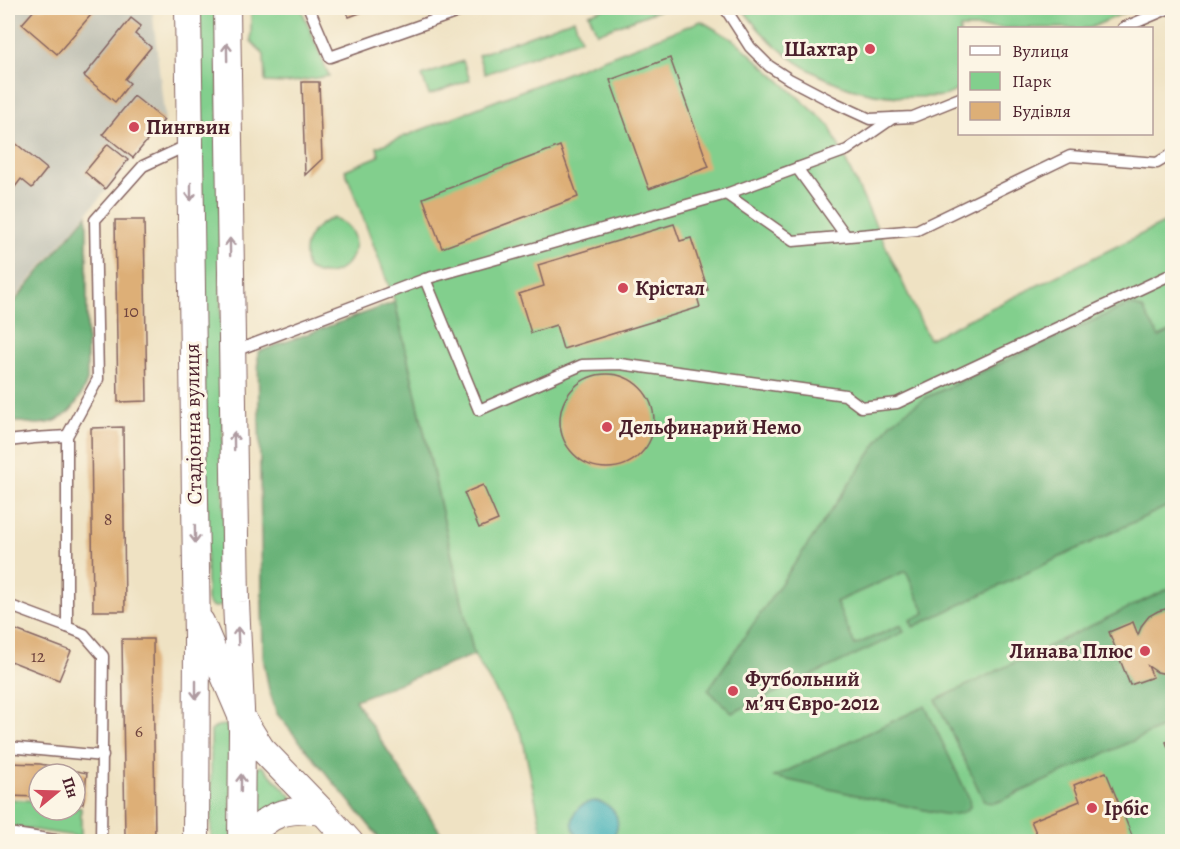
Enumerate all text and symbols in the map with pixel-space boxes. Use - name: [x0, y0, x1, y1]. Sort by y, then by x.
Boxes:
- legend: [958, 27, 1153, 135]
- place label: Шахтар: [784, 35, 858, 63]
- text: Вулиця: [1012, 39, 1069, 63]
- one-way arrow: [221, 42, 233, 62]
- marker: Шахтар: [863, 42, 877, 56]
- text: Парк: [1012, 69, 1052, 93]
- text: Будівля: [1012, 99, 1071, 123]
- place label: Пингвин: [146, 113, 230, 141]
- marker: Пингвин: [127, 120, 141, 134]
- one-way arrow: [185, 181, 197, 201]
- one-way arrow: [225, 237, 236, 257]
- place label: Крістал: [635, 274, 705, 302]
- marker: Крістал: [616, 281, 630, 295]
- house number: 10: [123, 299, 139, 323]
- street label: Стадіонна вулиця: [178, 343, 208, 505]
- place label: Дельфинарий Немо: [619, 413, 802, 441]
- marker: Дельфинарий Немо: [600, 420, 614, 434]
- one-way arrow: [228, 432, 239, 452]
- house number: 8: [104, 507, 112, 531]
- one-way arrow: [189, 523, 201, 543]
- one-way arrow: [232, 627, 243, 647]
- place label: Линава Плюс: [1009, 637, 1133, 665]
- house number: 12: [31, 644, 46, 668]
- marker: Линава Плюс: [1138, 644, 1152, 658]
- place label: Футбольний мʼяч Євро-2012: [745, 665, 879, 717]
- one-way arrow: [190, 680, 202, 700]
- marker: Футбольний мʼяч Євро-2012: [726, 684, 740, 698]
- house number: 6: [135, 719, 143, 743]
- north arrow: [27, 762, 87, 822]
- text: Пн: [56, 774, 84, 801]
- one-way arrow: [236, 774, 247, 794]
- place label: Ірбіс: [1104, 794, 1149, 822]
- marker: Ірбіс: [1085, 801, 1099, 815]

